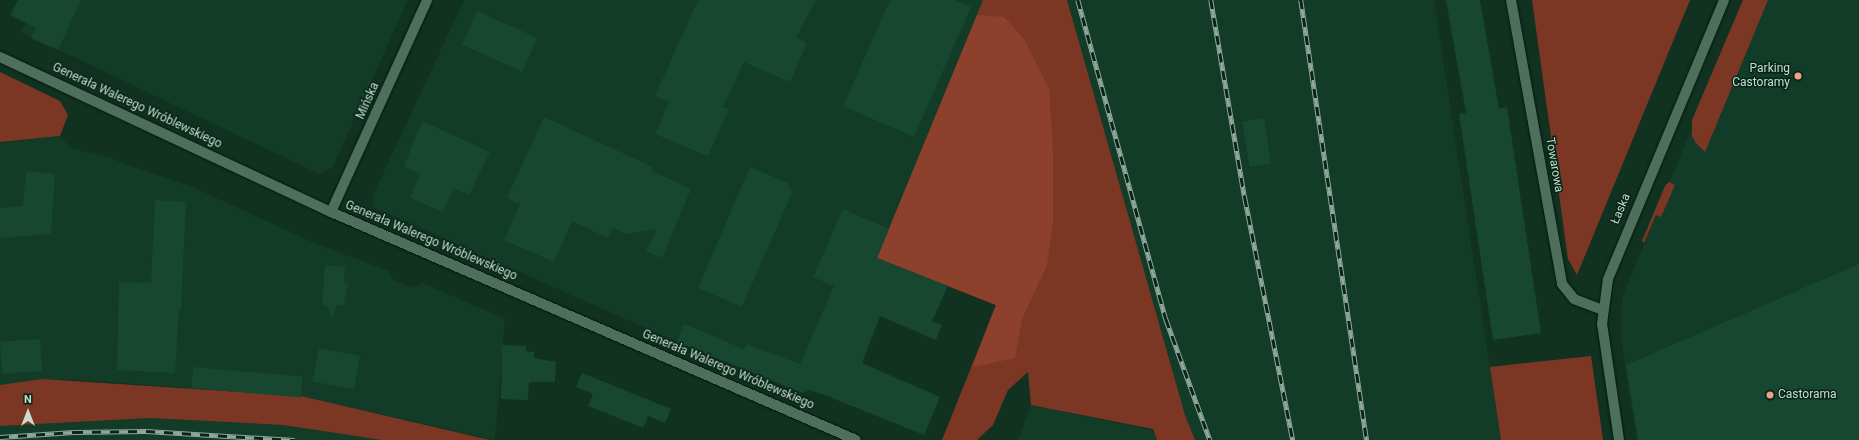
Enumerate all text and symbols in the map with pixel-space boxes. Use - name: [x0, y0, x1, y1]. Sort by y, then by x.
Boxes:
- street label: Generała Walerego Wróblewskiego: [50, 60, 224, 152]
- place label: Parking Castoramy: [1732, 62, 1790, 90]
- marker: Parking Castoramy: [1793, 71, 1803, 81]
- street label: Mińska: [354, 80, 382, 122]
- street label: Towarowa: [1542, 137, 1566, 193]
- street label: Łaska: [1608, 192, 1634, 226]
- street label: Generała Walerego Wróblewskiego: [343, 198, 519, 284]
- street label: Generała Walerego Wróblewskiego: [640, 327, 816, 413]
- place label: Castorama: [1778, 388, 1837, 402]
- marker: Castorama: [1765, 390, 1775, 400]
- north arrow: [8, 392, 48, 432]
- text: N: [24, 393, 32, 406]

